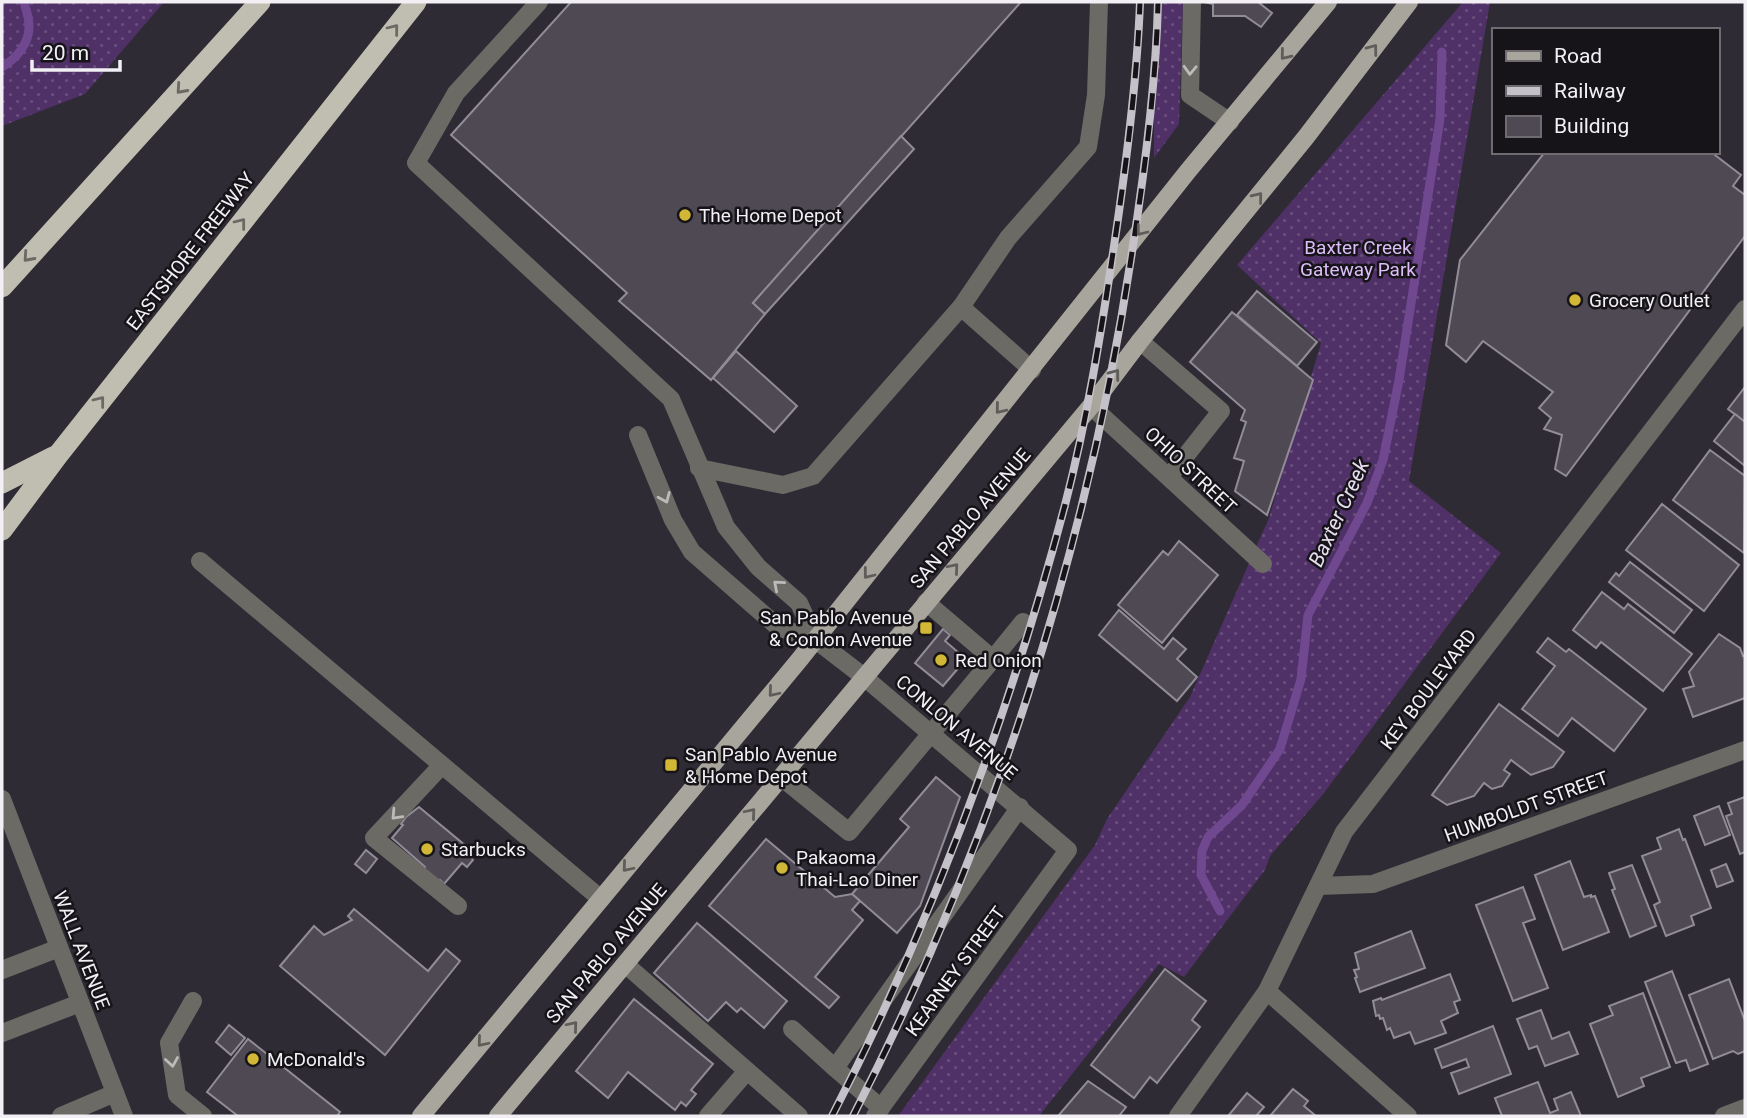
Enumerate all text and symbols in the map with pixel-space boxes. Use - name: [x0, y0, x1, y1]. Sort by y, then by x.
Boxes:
- one-way arrow: [386, 25, 399, 37]
- scale bar: [32, 28, 119, 72]
- legend: [1492, 28, 1719, 154]
- text: 20 m: [42, 41, 89, 65]
- one-way arrow: [1365, 44, 1377, 57]
- text: Road: [1554, 44, 1602, 68]
- one-way arrow: [1281, 47, 1294, 59]
- one-way arrow: [1183, 65, 1198, 76]
- text: Railway: [1554, 79, 1626, 103]
- one-way arrow: [177, 81, 189, 94]
- text: Building: [1554, 114, 1629, 138]
- street label: EASTSHORE FREEWAY: [122, 167, 260, 335]
- one-way arrow: [1250, 192, 1262, 205]
- place label: The Home Depot: [699, 204, 842, 227]
- marker: The Home Depot: [677, 207, 693, 223]
- one-way arrow: [233, 218, 246, 230]
- one-way arrow: [1137, 223, 1150, 236]
- park label: Baxter Creek Gateway Park: [1300, 236, 1416, 281]
- one-way arrow: [24, 249, 36, 262]
- place label: Grocery Outlet: [1589, 289, 1710, 312]
- marker: Grocery Outlet: [1567, 292, 1583, 308]
- one-way arrow: [1107, 369, 1120, 382]
- one-way arrow: [92, 397, 105, 409]
- one-way arrow: [996, 401, 1008, 414]
- street label: OHIO STREET: [1140, 422, 1241, 519]
- street label: SAN PABLO AVENUE: [905, 444, 1036, 593]
- water label: Baxter Creek: [1304, 455, 1375, 570]
- one-way arrow: [656, 492, 670, 504]
- one-way arrow: [946, 563, 959, 576]
- one-way arrow: [863, 567, 876, 579]
- one-way arrow: [774, 581, 787, 593]
- place label: San Pablo Avenue & Conlon Avenue: [760, 606, 912, 651]
- marker: San Pablo Avenue & Conlon Avenue: [918, 620, 934, 636]
- street label: KEY BOULEVARD: [1376, 624, 1481, 754]
- place label: Red Onion: [955, 649, 1042, 672]
- marker: Red Onion: [933, 652, 949, 668]
- street label: CONLON AVENUE: [891, 670, 1022, 785]
- one-way arrow: [769, 684, 781, 697]
- place label: San Pablo Avenue & Home Depot: [685, 743, 837, 788]
- marker: San Pablo Avenue & Home Depot: [663, 757, 679, 773]
- street label: HUMBOLDT STREET: [1441, 766, 1611, 847]
- one-way arrow: [391, 807, 404, 820]
- one-way arrow: [743, 808, 755, 821]
- place label: Starbucks: [441, 838, 526, 861]
- marker: Starbucks: [419, 841, 435, 857]
- place label: Pakaoma Thai-Lao Diner: [796, 846, 919, 891]
- one-way arrow: [623, 860, 636, 872]
- marker: Pakaoma Thai-Lao Diner: [774, 860, 790, 876]
- street label: SAN PABLO AVENUE: [541, 879, 672, 1028]
- street label: WALL AVENUE: [48, 888, 115, 1013]
- street label: KEARNEY STREET: [901, 902, 1010, 1041]
- one-way arrow: [565, 1022, 577, 1035]
- one-way arrow: [478, 1034, 490, 1047]
- place label: McDonald's: [267, 1048, 365, 1071]
- marker: McDonald's: [245, 1051, 261, 1067]
- one-way arrow: [164, 1056, 179, 1068]

